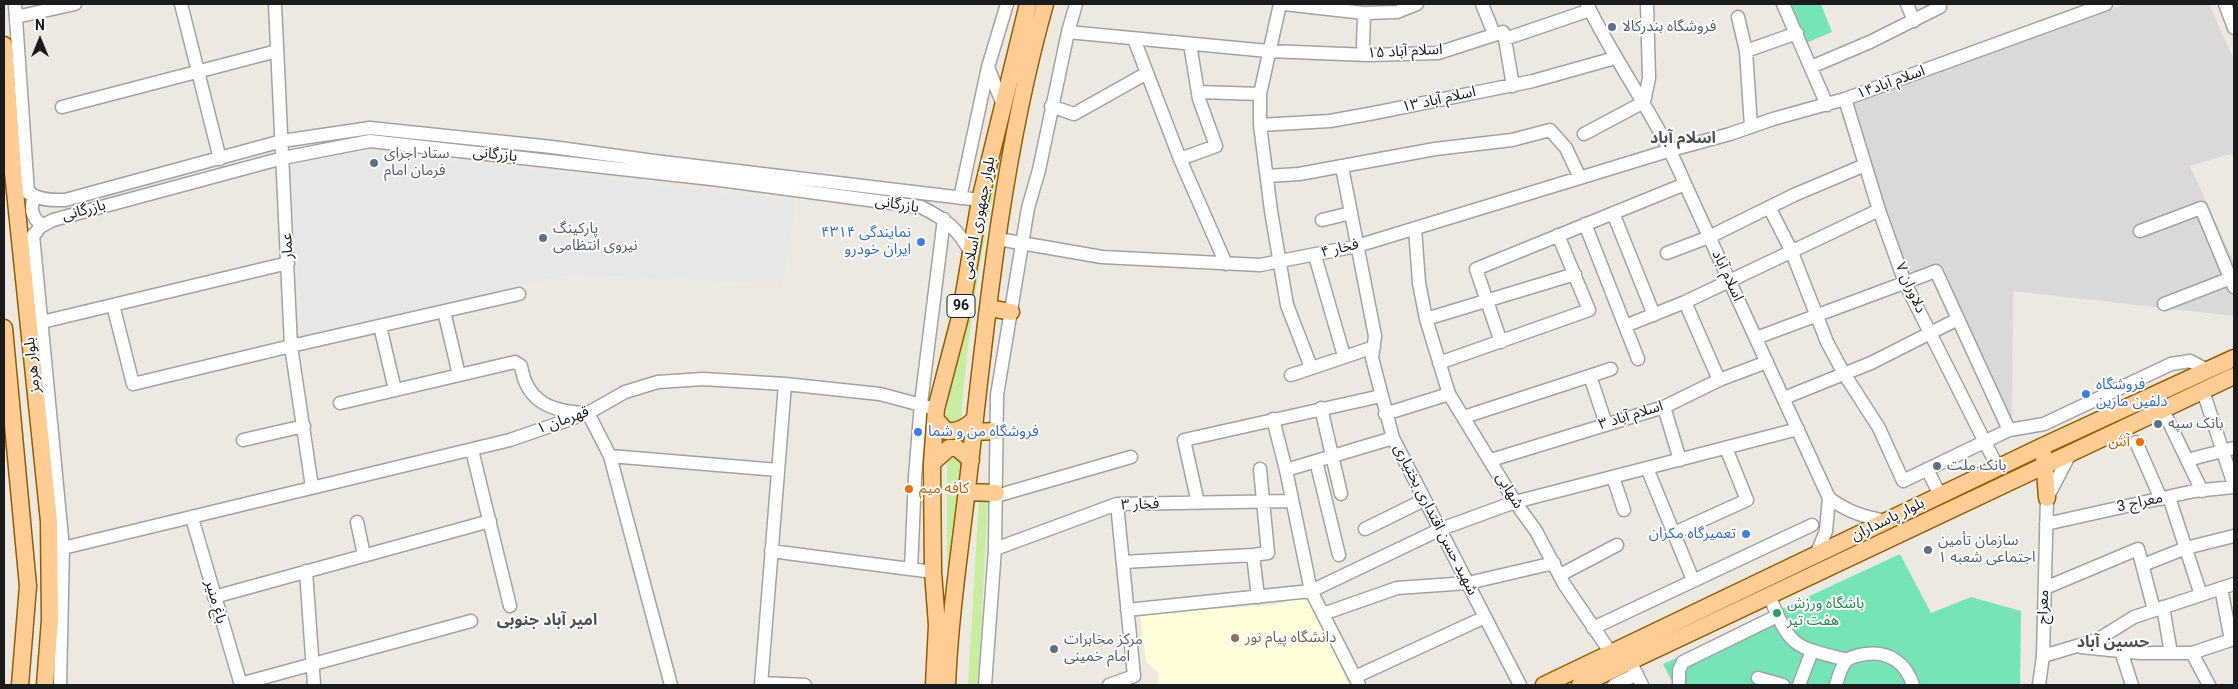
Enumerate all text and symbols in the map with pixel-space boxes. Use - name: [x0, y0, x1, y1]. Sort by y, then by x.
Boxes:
- north arrow: [15, 15, 65, 65]
- text: N: [35, 17, 45, 33]
- place label: فروشگاه بندرکالا: [1622, 18, 1716, 36]
- marker: فروشگاه بندرکالا: [1606, 21, 1618, 33]
- street label: اسلام آباد ۱۵: [1367, 41, 1443, 63]
- street label: اسلام آباد۱۴: [1854, 62, 1928, 104]
- street label: اسلام آباد ۱۳: [1400, 83, 1478, 117]
- district label: اسلام آباد: [1650, 129, 1716, 149]
- street label: بازرگانی: [472, 144, 518, 166]
- place label: ستاد اجرای فرمان امام: [384, 145, 450, 180]
- street label: بلوار جمهوری اسلامی: [958, 155, 1000, 281]
- marker: ستاد اجرای فرمان امام: [368, 157, 380, 169]
- street label: بازرگانی: [874, 193, 920, 217]
- street label: بازرگانی: [60, 197, 108, 225]
- place label: پارکینگ نیروی انتظامی: [553, 220, 638, 255]
- place label: نمایندگی ۴۳۱۴ ایران خودرو: [821, 224, 911, 259]
- marker: پارکینگ نیروی انتظامی: [537, 232, 549, 244]
- street label: عمار: [278, 233, 298, 259]
- marker: نمایندگی ۴۳۱۴ ایران خودرو: [915, 236, 927, 248]
- street label: فخار ۴: [1319, 236, 1361, 262]
- street label: اسلام آباد: [1707, 248, 1747, 304]
- street label: دلاوران ۷: [1891, 260, 1929, 316]
- road number: 96: [947, 294, 975, 318]
- street label: بلوار هرمز: [21, 336, 45, 394]
- place label: فروشگاه دلفین مارین: [2096, 376, 2167, 411]
- marker: فروشگاه دلفین مارین: [2080, 388, 2092, 400]
- street label: اسلام آباد ۳: [1596, 398, 1666, 434]
- street label: قهرمان ۱: [534, 403, 592, 439]
- place label: بانک سپه: [2168, 415, 2223, 433]
- marker: بانک سپه: [2152, 418, 2164, 430]
- place label: فروشگاه من و شما: [928, 423, 1039, 441]
- marker: فروشگاه من و شما: [912, 426, 924, 438]
- place label: آش: [2108, 433, 2130, 451]
- marker: آش: [2134, 436, 2146, 448]
- street label: شهید حسن اقتداری بختیاری: [1389, 442, 1481, 598]
- place label: بانک ملت: [1947, 457, 2007, 475]
- marker: بانک ملت: [1931, 460, 1943, 472]
- street label: شهابی: [1491, 470, 1527, 512]
- place label: کافه میم: [919, 480, 969, 498]
- marker: کافه میم: [903, 483, 915, 495]
- street label: معراج 3: [2115, 489, 2165, 517]
- street label: بلوار پاسداران: [1848, 494, 1928, 546]
- street label: فخار ۳: [1120, 495, 1160, 515]
- place label: تعمیرگاه مکران: [1649, 525, 1736, 543]
- marker: تعمیرگاه مکران: [1740, 528, 1752, 540]
- place label: سازمان تأمین اجتماعی شعبه ۱: [1938, 532, 2036, 567]
- marker: سازمان تأمین اجتماعی شعبه ۱: [1922, 544, 1934, 556]
- street label: باغ منیر: [200, 578, 230, 626]
- street label: معراج: [2034, 589, 2054, 625]
- place label: باشگاه ورزش هفت تیر: [1787, 595, 1864, 630]
- marker: باشگاه ورزش هفت تیر: [1771, 607, 1783, 619]
- district label: امير آباد جنوبی: [497, 611, 597, 631]
- place label: دانشگاه پیام نور: [1245, 629, 1336, 647]
- place label: مرکز مخابرات امام خمینی: [1064, 631, 1143, 666]
- marker: دانشگاه پیام نور: [1229, 632, 1241, 644]
- district label: حسین آباد: [2077, 633, 2149, 653]
- marker: مرکز مخابرات امام خمینی: [1048, 643, 1060, 655]

